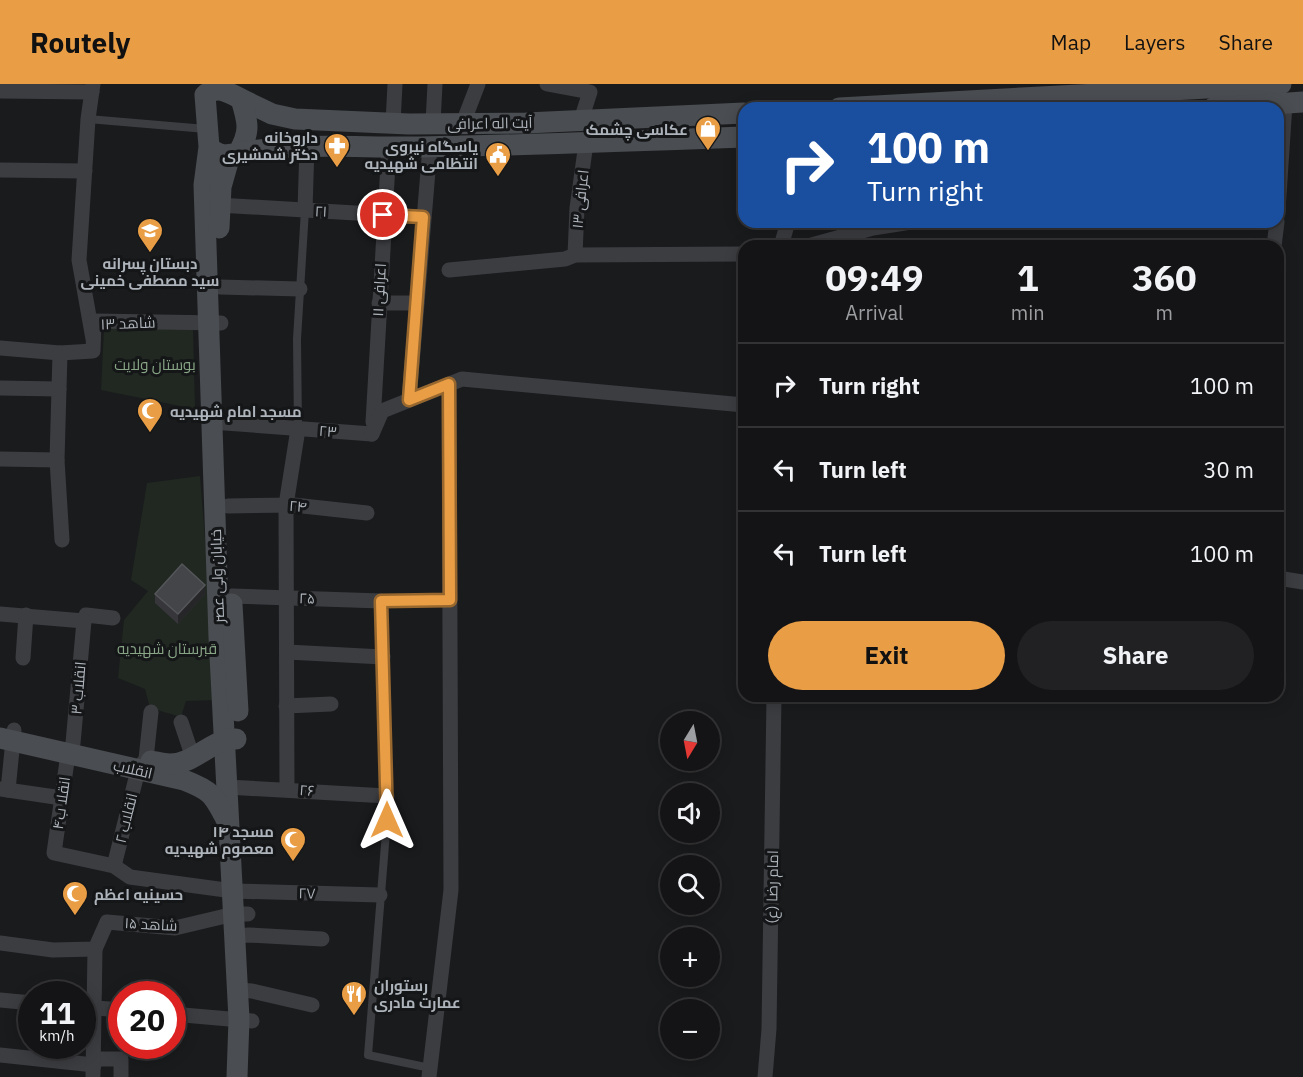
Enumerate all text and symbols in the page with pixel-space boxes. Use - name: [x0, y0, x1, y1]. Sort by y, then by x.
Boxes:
- text: Routely: [30, 24, 131, 61]
- text: Map: [1051, 28, 1091, 56]
- text: Layers: [1124, 28, 1186, 56]
- text: Share: [1219, 28, 1273, 56]
- street label: آیت اله اعرافی: [447, 113, 533, 134]
- shop icon: عکاسی چشمک: [693, 114, 723, 152]
- place label: عکاسی چشمک: [586, 120, 688, 141]
- text: 100 m: [867, 120, 990, 175]
- icon: right: [768, 126, 846, 204]
- place label: داروخانه دکتر شمشیری: [222, 128, 318, 164]
- pharmacy icon: داروخانه دکتر شمشیری: [322, 131, 352, 169]
- place label: پاسگاه نیروی انتظامی شهیدیه: [365, 137, 479, 173]
- public building icon: پاسگاه نیروی انتظامی شهیدیه: [483, 140, 513, 178]
- street label: اعرافی ۱۳: [567, 169, 594, 230]
- text: Turn right: [867, 173, 984, 208]
- pin: [357, 189, 408, 240]
- icon: arrive: [366, 198, 399, 231]
- street label: ۲۱: [314, 201, 328, 221]
- school or university icon: دبستان پسرانه سید مصطفی خمینی: [135, 216, 165, 254]
- place label: دبستان پسرانه سید مصطفی خمینی: [81, 254, 219, 290]
- text: 09:49: [825, 254, 924, 301]
- text: 1: [1017, 254, 1039, 301]
- text: 360: [1132, 254, 1197, 301]
- street label: اعرافی ۱۱: [368, 263, 391, 317]
- text: Arrival: [845, 299, 904, 326]
- text: min: [1011, 299, 1045, 326]
- text: m: [1156, 299, 1173, 326]
- street label: شاهد ۱۳: [100, 313, 156, 333]
- park label: بوستان ولایت: [114, 355, 196, 375]
- icon: right: [768, 369, 801, 402]
- text: Turn right: [819, 371, 920, 400]
- text: 100 m: [1190, 371, 1254, 400]
- mosque icon: مسجد امام شهیدیه: [135, 396, 165, 434]
- place label: مسجد امام شهیدیه: [170, 402, 302, 422]
- street label: ۲۳: [318, 421, 338, 441]
- icon: left: [768, 453, 801, 486]
- text: Turn left: [819, 455, 907, 484]
- text: 30 m: [1203, 455, 1254, 484]
- street label: ۲۴: [288, 496, 308, 516]
- street label: خیابان ولی عصر: [206, 529, 229, 624]
- icon: left: [768, 537, 801, 570]
- text: Turn left: [819, 539, 907, 568]
- text: 100 m: [1190, 539, 1254, 568]
- street label: ۲۵: [299, 588, 315, 608]
- button: Exit: [768, 621, 1005, 690]
- button: Share: [1017, 621, 1254, 690]
- park label: قبرستان شهیدیه: [117, 639, 217, 659]
- street label: انقلاب ۳: [66, 661, 90, 715]
- north arrow: [660, 711, 720, 771]
- map controls: [660, 711, 720, 1059]
- street label: انقلاب: [112, 755, 154, 783]
- street label: انقلا ب۴: [48, 775, 74, 831]
- street label: ۲۶: [299, 780, 315, 800]
- button: sound: [660, 783, 720, 843]
- position arrow: [355, 788, 419, 852]
- street label: انقلاب ۲: [111, 791, 141, 845]
- place label: مسجد ۱۴ معصوم شهیدیه: [165, 822, 274, 859]
- mosque icon: مسجد ۱۴ معصوم شهیدیه: [278, 825, 308, 863]
- street label: امام رضا (ع): [762, 850, 784, 924]
- button: search: [660, 855, 720, 915]
- mosque icon: حسینیه اعظم: [60, 879, 90, 917]
- street label: ۲۷: [298, 883, 316, 903]
- place label: حسینیه اعظم: [94, 885, 183, 905]
- street label: شاهد ۱۵: [124, 913, 178, 935]
- button: +: [660, 927, 720, 987]
- place label: رستوران عمارت مادری: [374, 976, 461, 1012]
- restaurant icon: رستوران عمارت مادری: [339, 979, 369, 1017]
- speed limit sign: 20: [108, 981, 186, 1059]
- text: 11: [39, 993, 75, 1032]
- button: −: [660, 999, 720, 1059]
- text: km/h: [39, 1026, 75, 1045]

